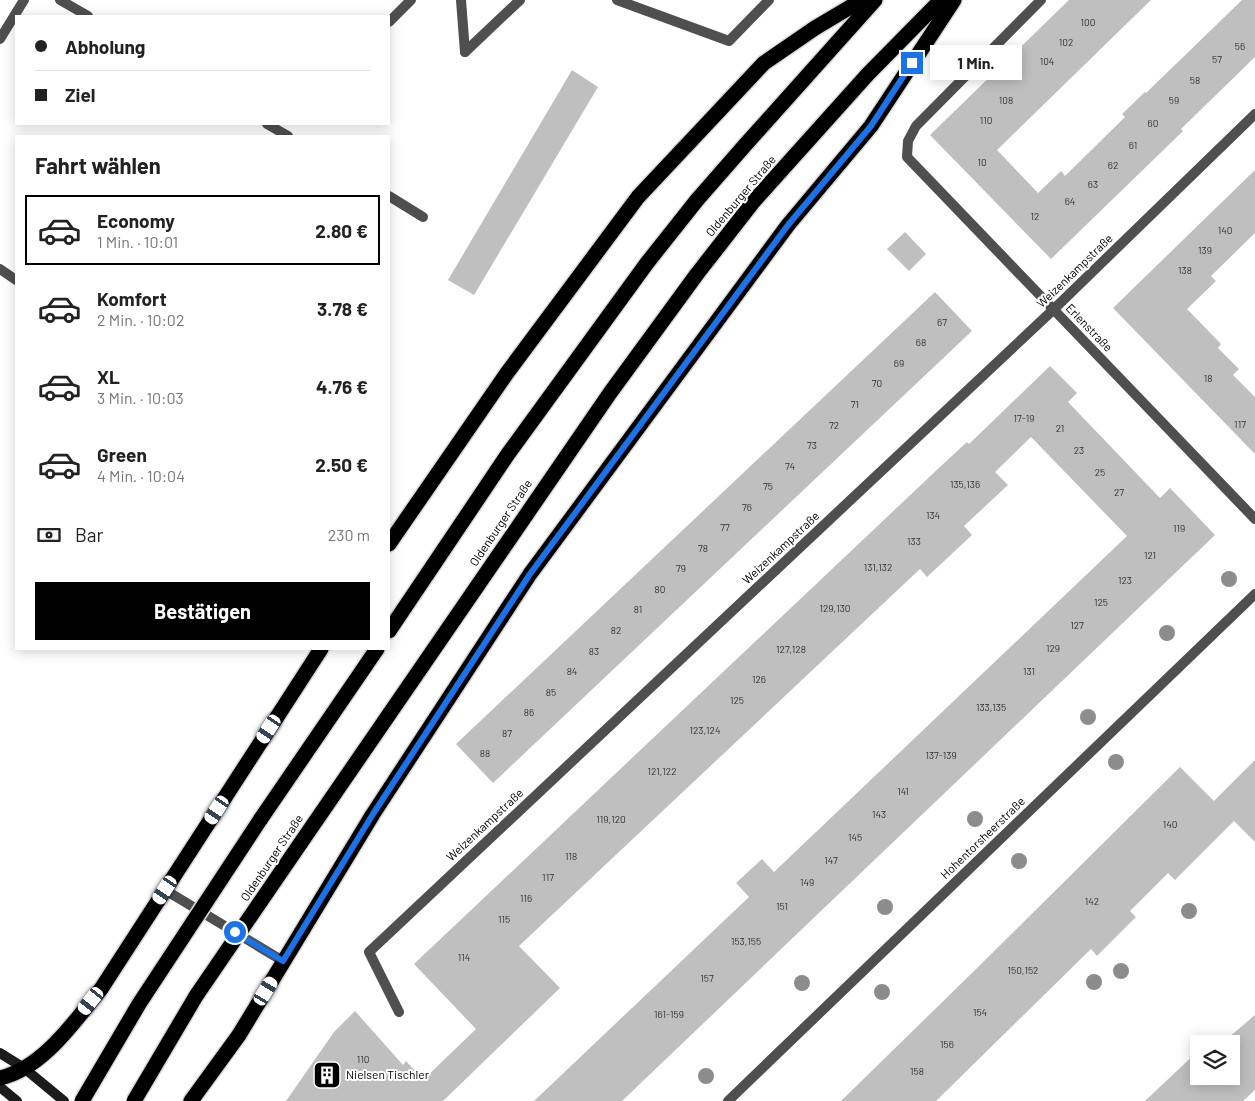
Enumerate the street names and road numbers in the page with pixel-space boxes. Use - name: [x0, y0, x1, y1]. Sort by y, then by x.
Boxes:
- street label: Oldenburger Straße: [702, 152, 778, 239]
- street label: Weizenkampstraße: [1034, 231, 1115, 310]
- street label: Erlenstraße: [1064, 301, 1116, 354]
- street label: Oldenburger Straße: [466, 477, 534, 568]
- street label: Weizenkampstraße: [739, 508, 822, 586]
- street label: Weizenkampstraße: [443, 785, 526, 863]
- street label: Hohentorsheerstraße: [937, 793, 1027, 881]
- street label: Oldenburger Straße: [237, 812, 305, 903]

